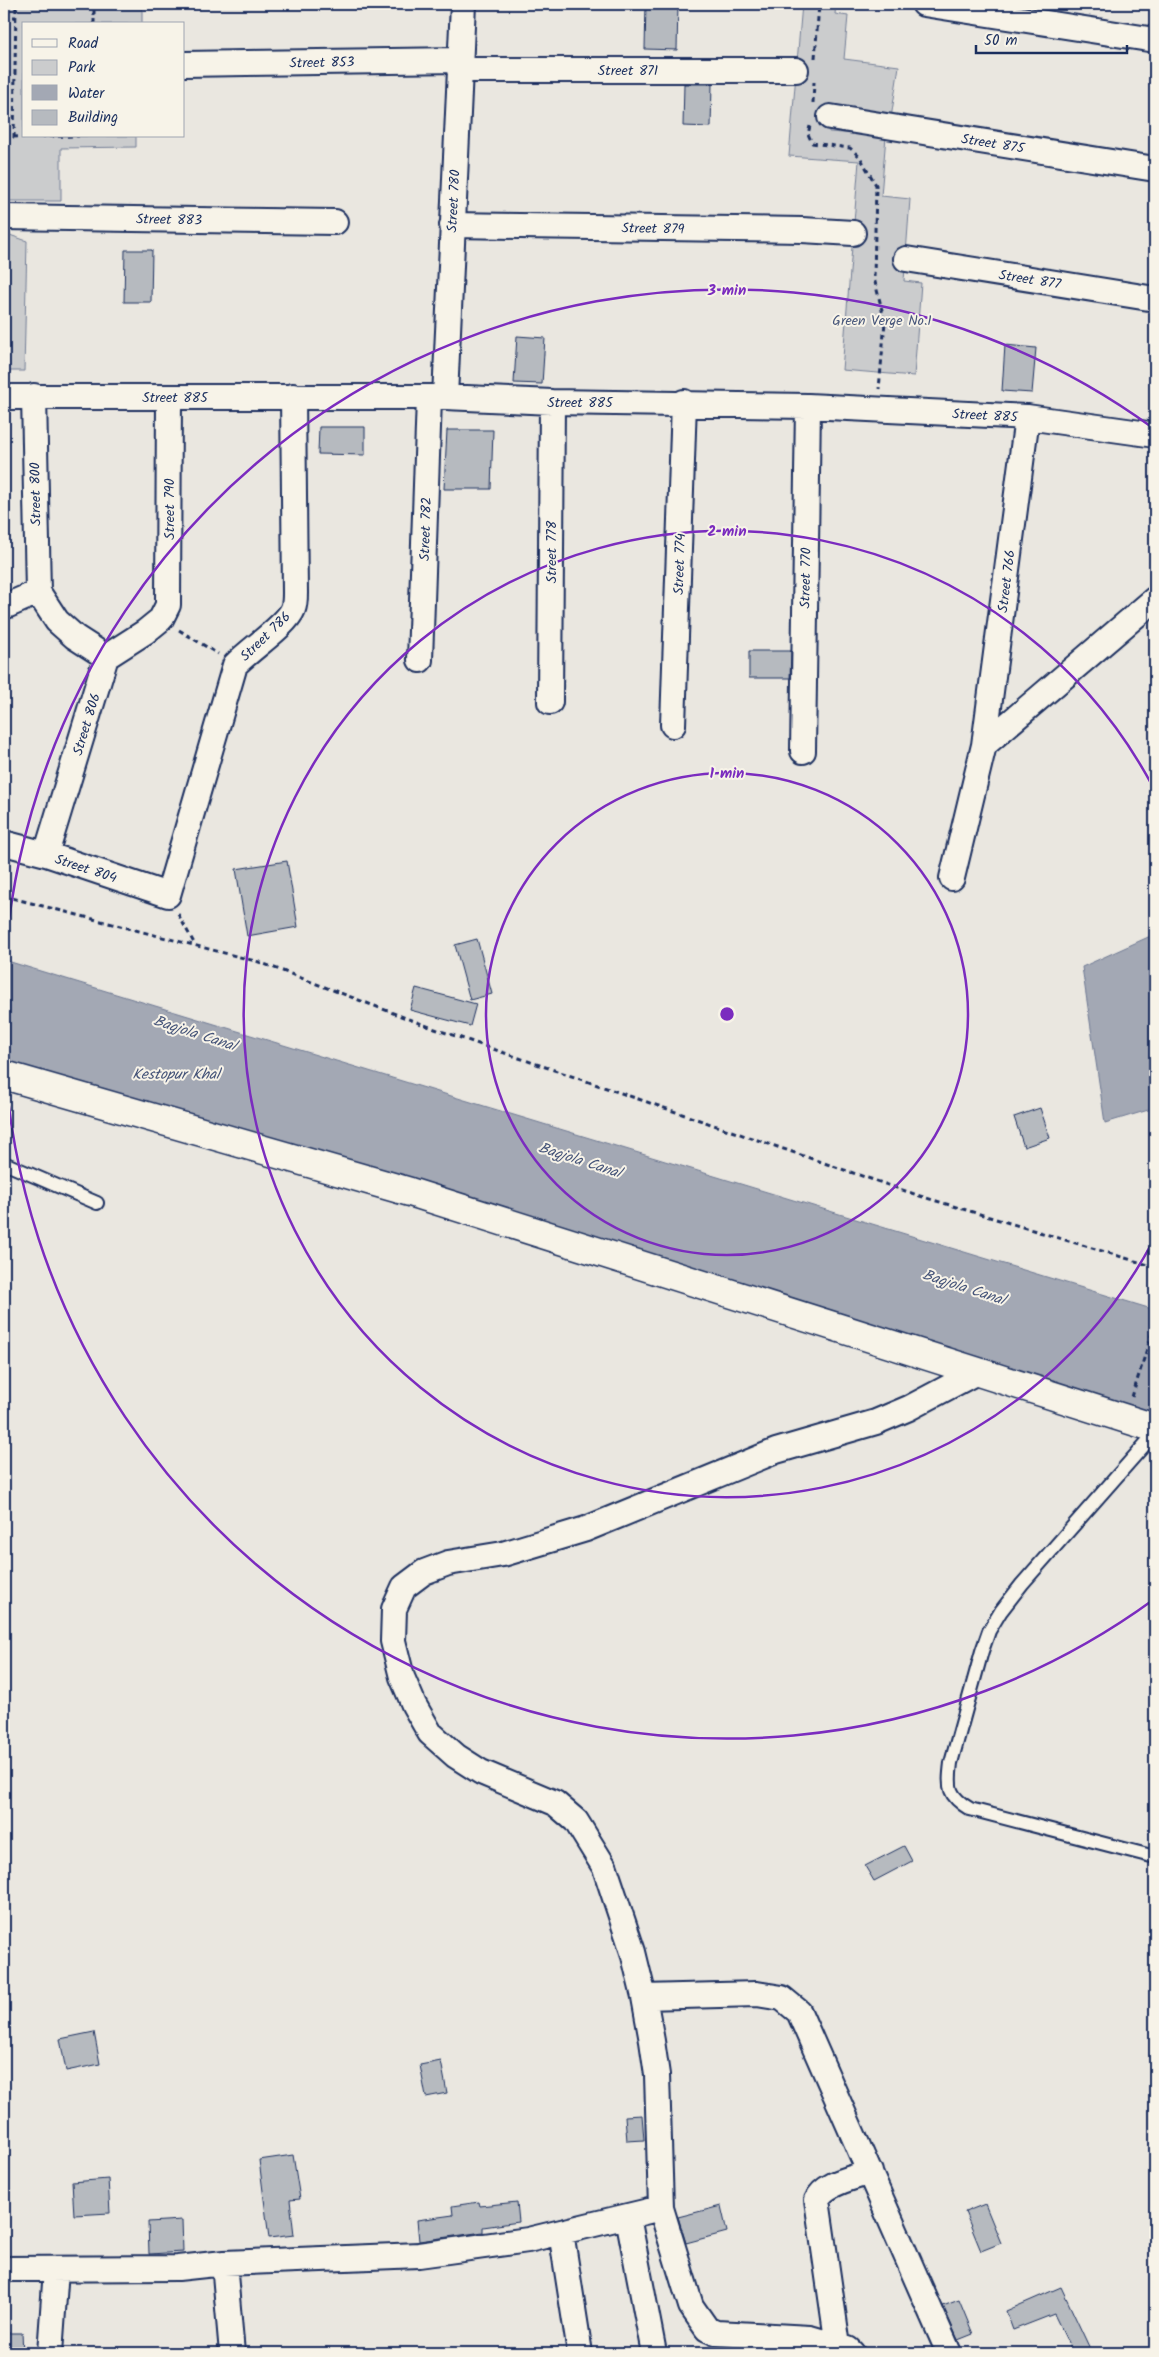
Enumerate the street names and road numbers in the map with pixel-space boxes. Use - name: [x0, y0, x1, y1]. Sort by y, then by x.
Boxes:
- street label: Street 853: [289, 51, 355, 75]
- street label: Street 871: [598, 60, 658, 82]
- street label: Street 875: [960, 128, 1027, 160]
- street label: Street 780: [441, 169, 467, 233]
- street label: Street 883: [136, 208, 202, 232]
- street label: Street 879: [621, 217, 685, 241]
- street label: Street 877: [997, 264, 1063, 296]
- street label: Street 885: [142, 387, 209, 409]
- street label: Street 885: [547, 392, 614, 414]
- street label: Street 885: [952, 403, 1020, 429]
- street label: Street 800: [24, 462, 48, 526]
- street label: Street 790: [159, 478, 181, 540]
- street label: Street 782: [414, 497, 438, 561]
- street label: Street 778: [541, 520, 563, 583]
- street label: Street 774: [668, 533, 692, 595]
- street label: Street 770: [794, 547, 818, 609]
- street label: Street 766: [992, 548, 1022, 614]
- street label: Street 786: [235, 607, 296, 667]
- street label: Street 806: [67, 690, 107, 758]
- street label: Street 804: [52, 849, 120, 889]

